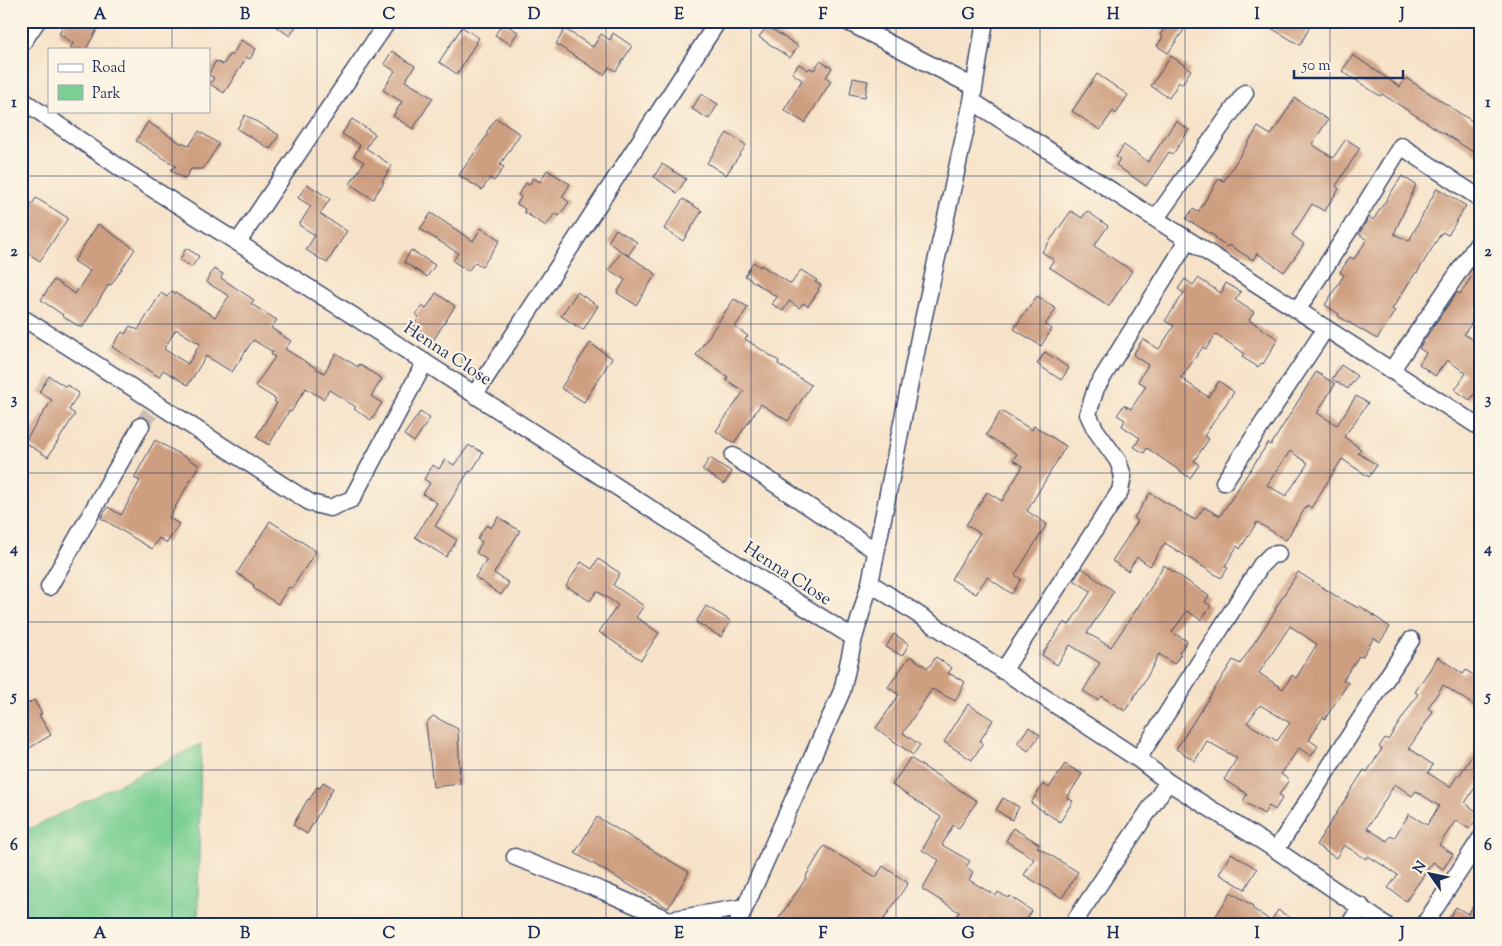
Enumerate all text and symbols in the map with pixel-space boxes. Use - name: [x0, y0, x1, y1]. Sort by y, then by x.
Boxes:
- text: A: [94, 4, 107, 27]
- text: B: [240, 4, 250, 27]
- text: C: [383, 4, 396, 27]
- text: D: [528, 4, 541, 27]
- text: E: [674, 4, 684, 27]
- text: F: [819, 4, 828, 27]
- text: G: [961, 4, 975, 27]
- text: H: [1107, 4, 1120, 27]
- text: I: [1254, 4, 1260, 27]
- text: J: [1398, 4, 1405, 27]
- legend: [48, 48, 210, 112]
- scale bar: [1294, 48, 1403, 80]
- text: 50 m: [1301, 56, 1331, 77]
- text: Road: [92, 58, 126, 79]
- text: Park: [92, 84, 121, 105]
- text: 1: [11, 92, 17, 115]
- text: 1: [1485, 92, 1491, 115]
- text: 2: [10, 241, 18, 264]
- text: 2: [1484, 241, 1492, 264]
- street label: Henna Close: [398, 316, 496, 393]
- text: 3: [11, 389, 18, 412]
- text: 3: [1485, 389, 1492, 412]
- street label: Henna Close: [738, 536, 836, 613]
- text: 4: [9, 538, 18, 561]
- text: 4: [1483, 538, 1492, 561]
- text: 5: [9, 686, 17, 709]
- text: 5: [1483, 686, 1491, 709]
- text: 6: [10, 835, 18, 858]
- text: 6: [1484, 835, 1492, 858]
- north arrow: [1404, 848, 1454, 898]
- text: N: [1409, 858, 1432, 878]
- text: A: [94, 923, 107, 946]
- text: B: [240, 923, 250, 946]
- text: C: [383, 923, 396, 946]
- text: D: [528, 923, 541, 946]
- text: E: [674, 923, 684, 946]
- text: F: [819, 923, 828, 946]
- text: G: [961, 923, 975, 946]
- text: H: [1107, 923, 1120, 946]
- text: I: [1254, 923, 1260, 946]
- text: J: [1398, 923, 1405, 946]

